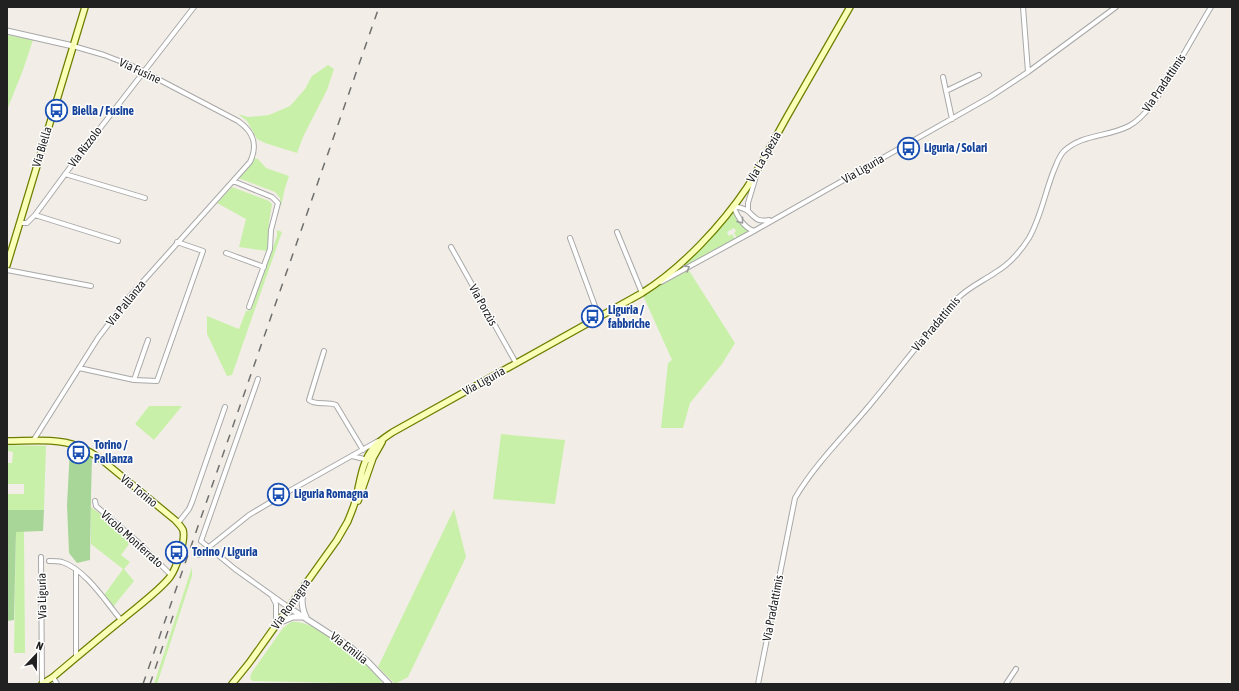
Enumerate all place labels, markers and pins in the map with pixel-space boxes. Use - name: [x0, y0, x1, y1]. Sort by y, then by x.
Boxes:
- bus stop icon: Biella / Fusine: [44, 98, 70, 124]
- place label: Biella / Fusine: [72, 104, 135, 118]
- bus stop icon: Liguria / Solari: [895, 135, 921, 161]
- place label: Liguria / Solari: [924, 141, 988, 155]
- place label: Liguria / fabbriche: [607, 303, 651, 331]
- bus stop icon: Liguria / fabbriche: [579, 304, 605, 330]
- place label: Torino / Pallanza: [94, 438, 133, 466]
- bus stop icon: Torino / Pallanza: [66, 439, 92, 465]
- bus stop icon: Liguria Romagna: [265, 481, 291, 507]
- place label: Liguria Romagna: [294, 487, 369, 501]
- bus stop icon: Torino / Liguria: [164, 539, 190, 565]
- place label: Torino / Liguria: [192, 545, 258, 559]

